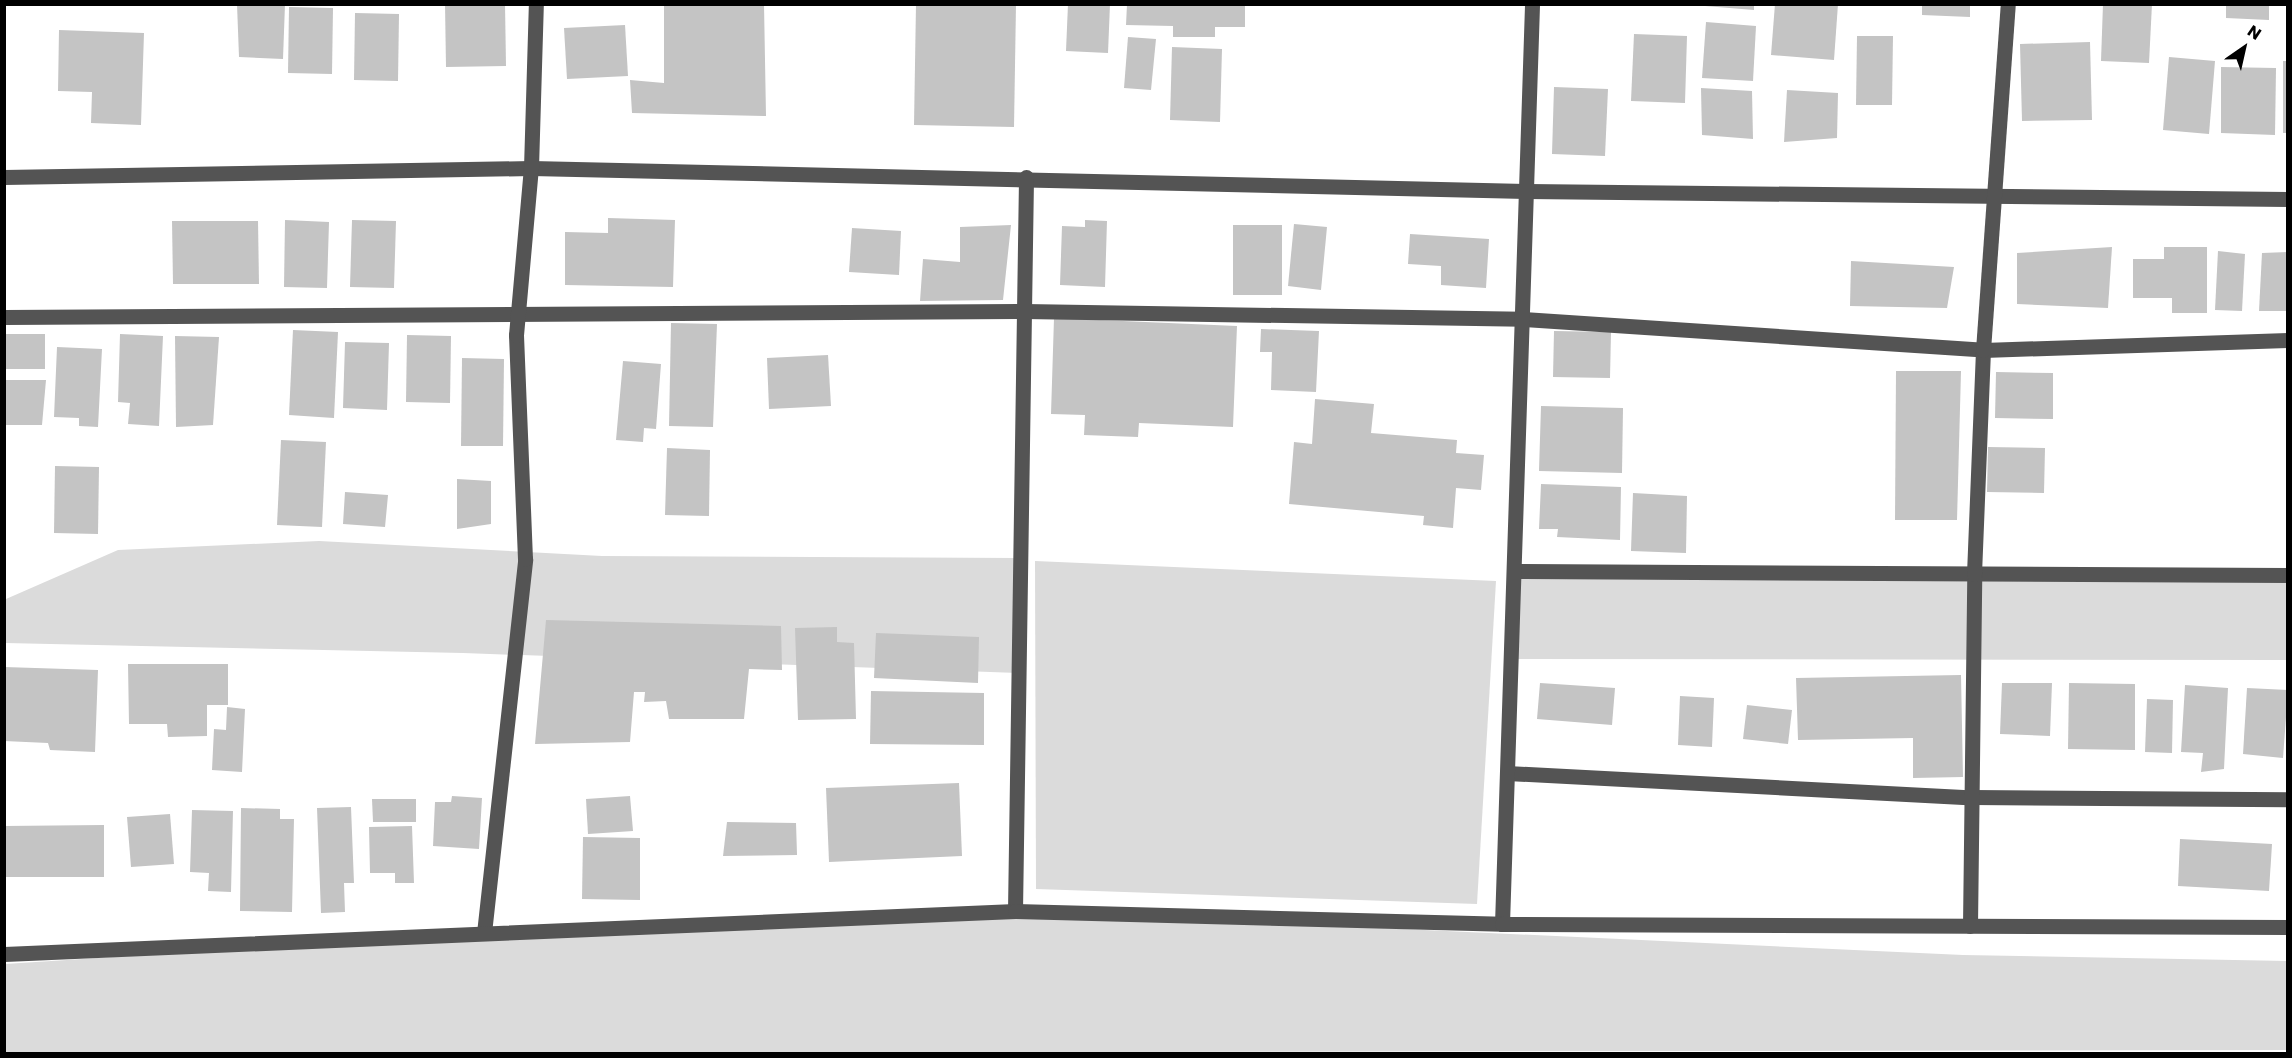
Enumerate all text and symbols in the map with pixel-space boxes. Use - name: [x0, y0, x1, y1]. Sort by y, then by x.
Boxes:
- north arrow: [2214, 18, 2274, 78]
- text: N: [2243, 20, 2266, 46]

